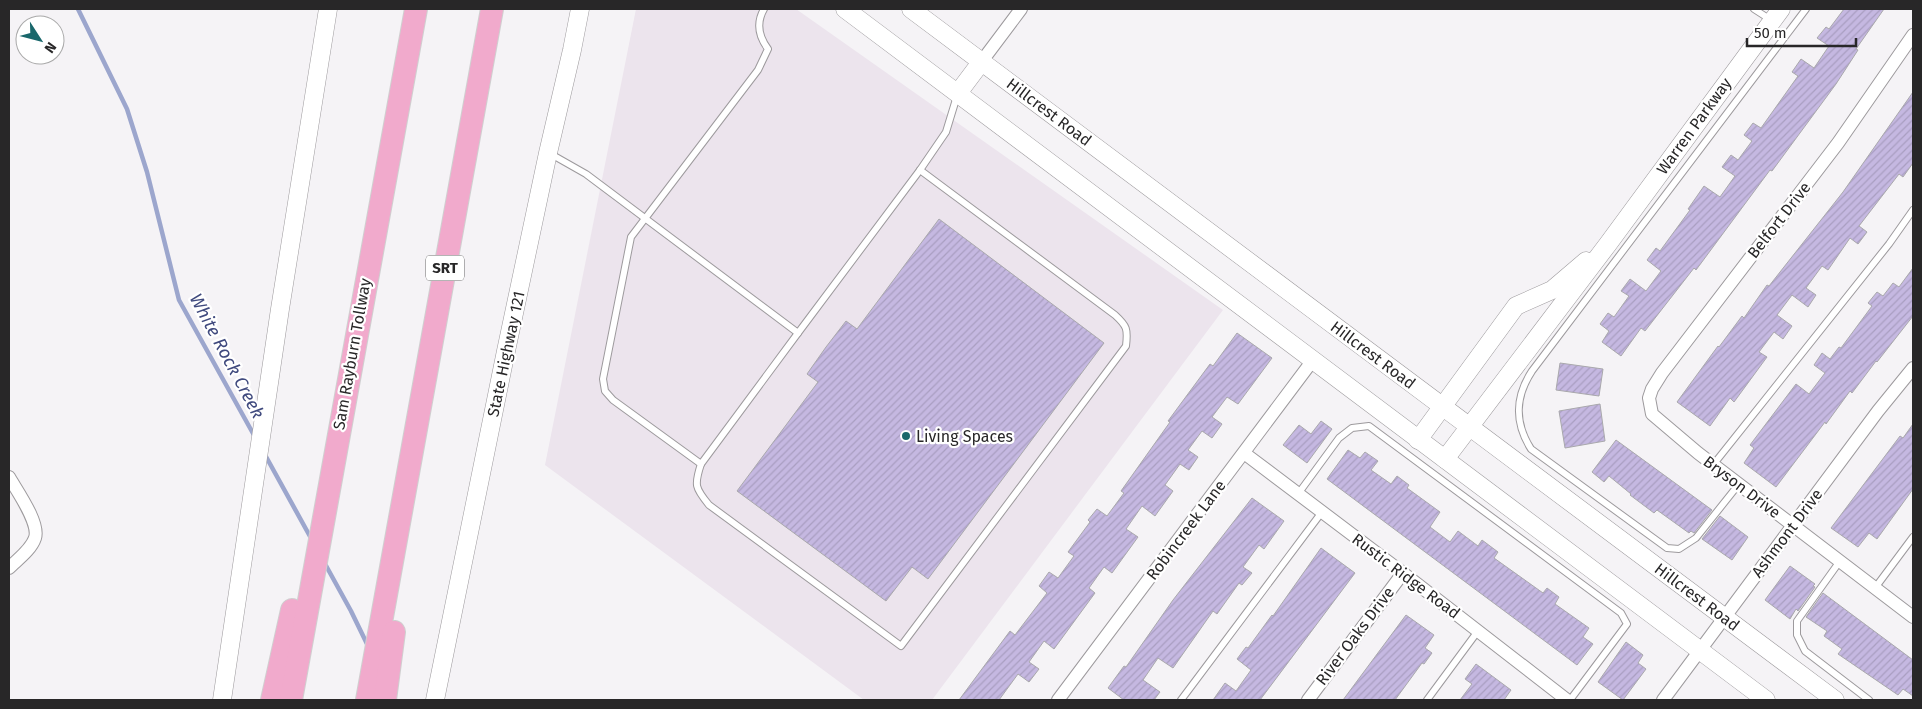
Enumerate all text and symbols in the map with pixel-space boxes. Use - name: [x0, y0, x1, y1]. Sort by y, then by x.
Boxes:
- north arrow: [15, 15, 65, 65]
- scale bar: [1747, 15, 1856, 47]
- text: 50 m: [1754, 24, 1787, 42]
- text: N: [41, 39, 60, 56]
- street label: Hillcrest Road: [1003, 74, 1095, 150]
- street label: Warren Parkway: [1653, 74, 1735, 178]
- street label: Belfort Drive: [1743, 178, 1815, 262]
- road number: SRT: [426, 256, 464, 280]
- street label: Sam Rayburn Tollway: [329, 277, 375, 431]
- street label: State Highway 121: [483, 289, 529, 419]
- water label: White Rock Creek: [185, 290, 269, 422]
- street label: Hillcrest Road: [1327, 317, 1419, 393]
- place label: Living Spaces: [916, 427, 1013, 446]
- marker: Living Spaces: [900, 430, 912, 442]
- street label: Bryson Drive: [1700, 452, 1784, 522]
- street label: Robincreek Lane: [1142, 476, 1230, 584]
- street label: Ashmont Drive: [1748, 485, 1826, 581]
- street label: Rustic Ridge Road: [1348, 529, 1464, 623]
- street label: Hillcrest Road: [1651, 559, 1743, 635]
- street label: River Oaks Drive: [1312, 583, 1398, 689]

